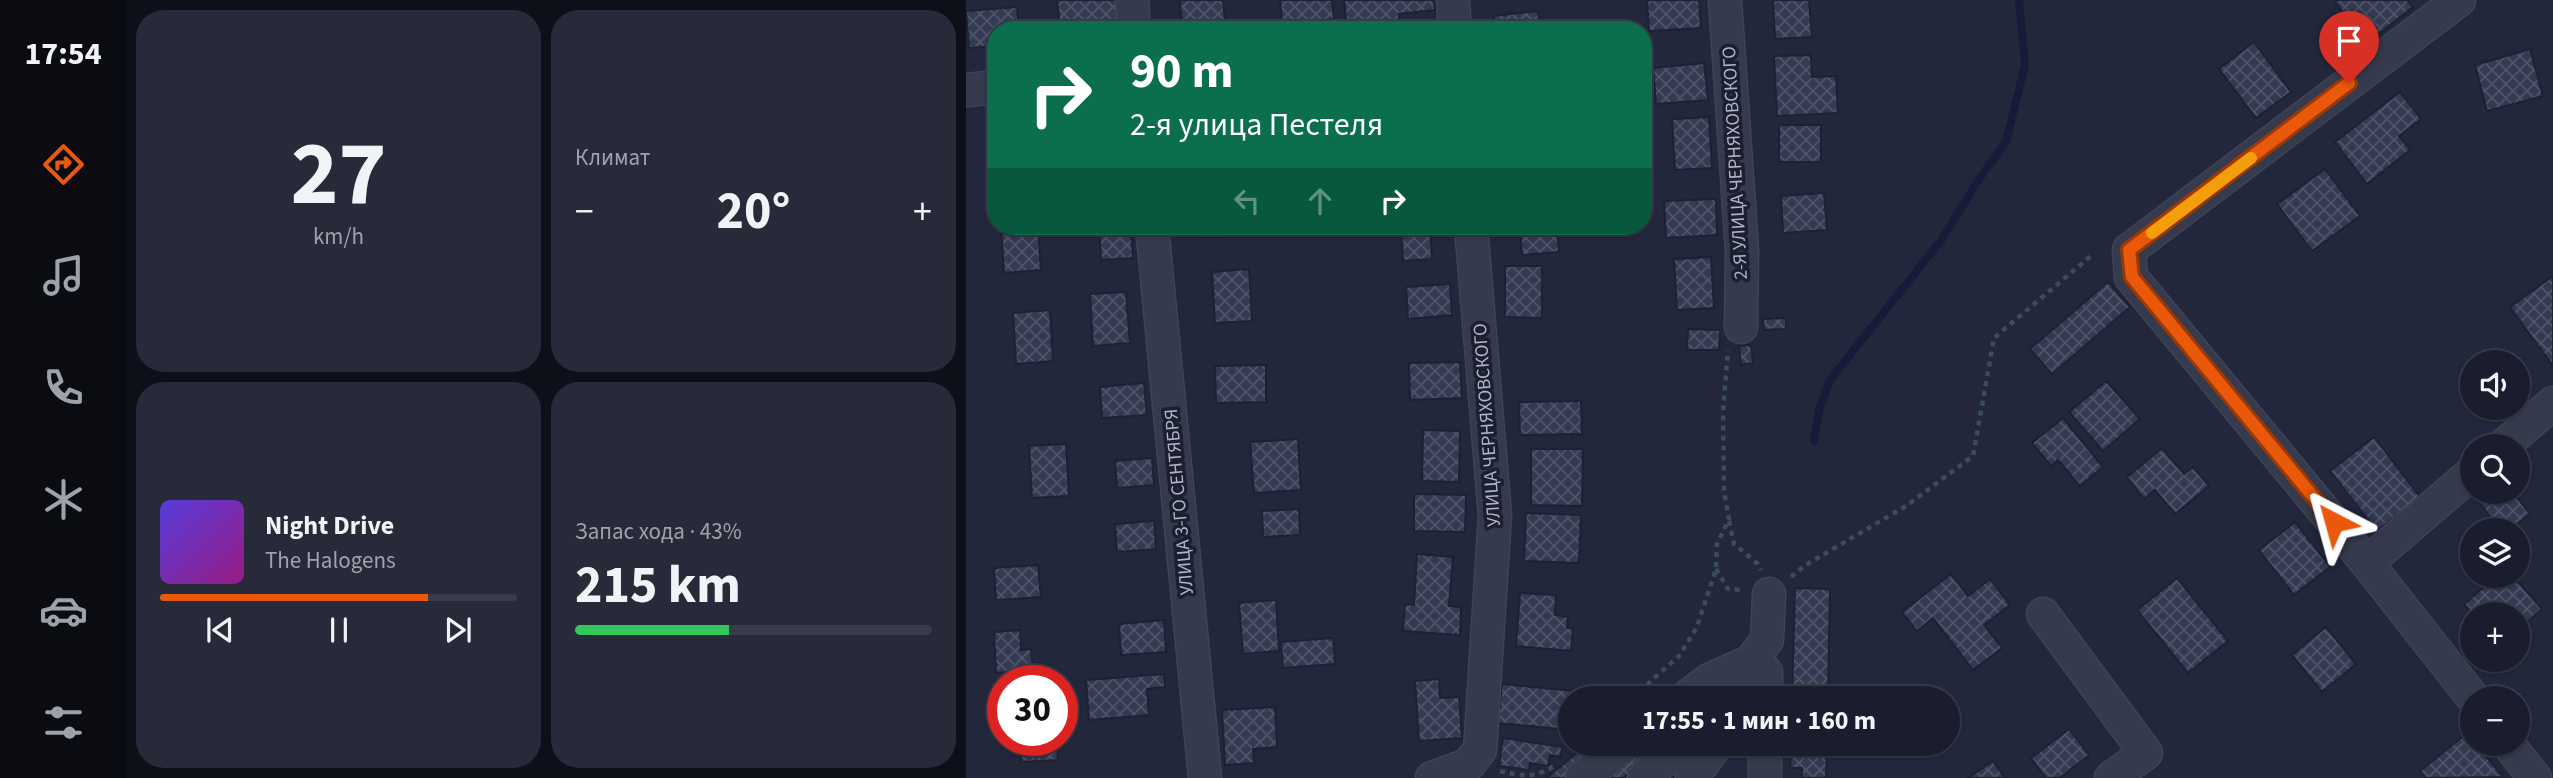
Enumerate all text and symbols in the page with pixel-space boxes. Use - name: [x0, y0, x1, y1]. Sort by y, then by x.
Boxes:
- pin: [2319, 11, 2379, 83]
- icon: arrive: [2330, 22, 2368, 60]
- text: 17:54: [24, 31, 102, 77]
- text: 90 m: [1130, 37, 1234, 107]
- street label: 2-Я УЛИЦА ЧЕРНЯХОВСКОГО: [1716, 46, 1755, 280]
- icon: right: [1015, 49, 1106, 140]
- text: 2-я улица Пестеля: [1130, 102, 1383, 148]
- text: 27: [290, 110, 387, 239]
- icon: directions: [39, 140, 88, 189]
- text: Климат: [575, 141, 650, 174]
- text: 20°: [717, 175, 790, 249]
- icon: left: [1228, 182, 1266, 220]
- icon: ahead: [1301, 182, 1339, 220]
- icon: right: [1374, 182, 1412, 220]
- text: −: [575, 185, 594, 239]
- text: +: [913, 185, 932, 239]
- text: km/h: [313, 220, 364, 253]
- icon: music: [39, 251, 88, 300]
- street label: УЛИЦА ЧЕРНЯХОВСКОГО: [1467, 322, 1508, 527]
- map controls: [2460, 350, 2530, 756]
- button: sound: [2460, 350, 2530, 420]
- icon: phone: [39, 363, 88, 412]
- street label: УЛИЦА 3-ГО СЕНТЯБРЯ: [1158, 408, 1201, 596]
- button: search: [2460, 434, 2530, 504]
- icon: climate: [39, 475, 88, 524]
- position arrow: [2297, 485, 2371, 559]
- text: Night Drive: [265, 507, 394, 544]
- text: Запас хода · 43%: [575, 515, 742, 548]
- button: layers: [2460, 518, 2530, 588]
- text: The Halogens: [265, 544, 396, 577]
- text: 215 km: [575, 549, 741, 623]
- icon: car: [39, 586, 88, 635]
- button: +: [2460, 602, 2530, 672]
- icon: previous: [201, 611, 239, 649]
- icon: pause: [320, 611, 358, 649]
- icon: next: [439, 611, 477, 649]
- speed limit sign: 30: [987, 665, 1078, 756]
- button: −: [2460, 686, 2530, 756]
- icon: filters: [39, 698, 88, 747]
- text: 17:55 · 1 мин · 160 m: [1642, 702, 1876, 739]

